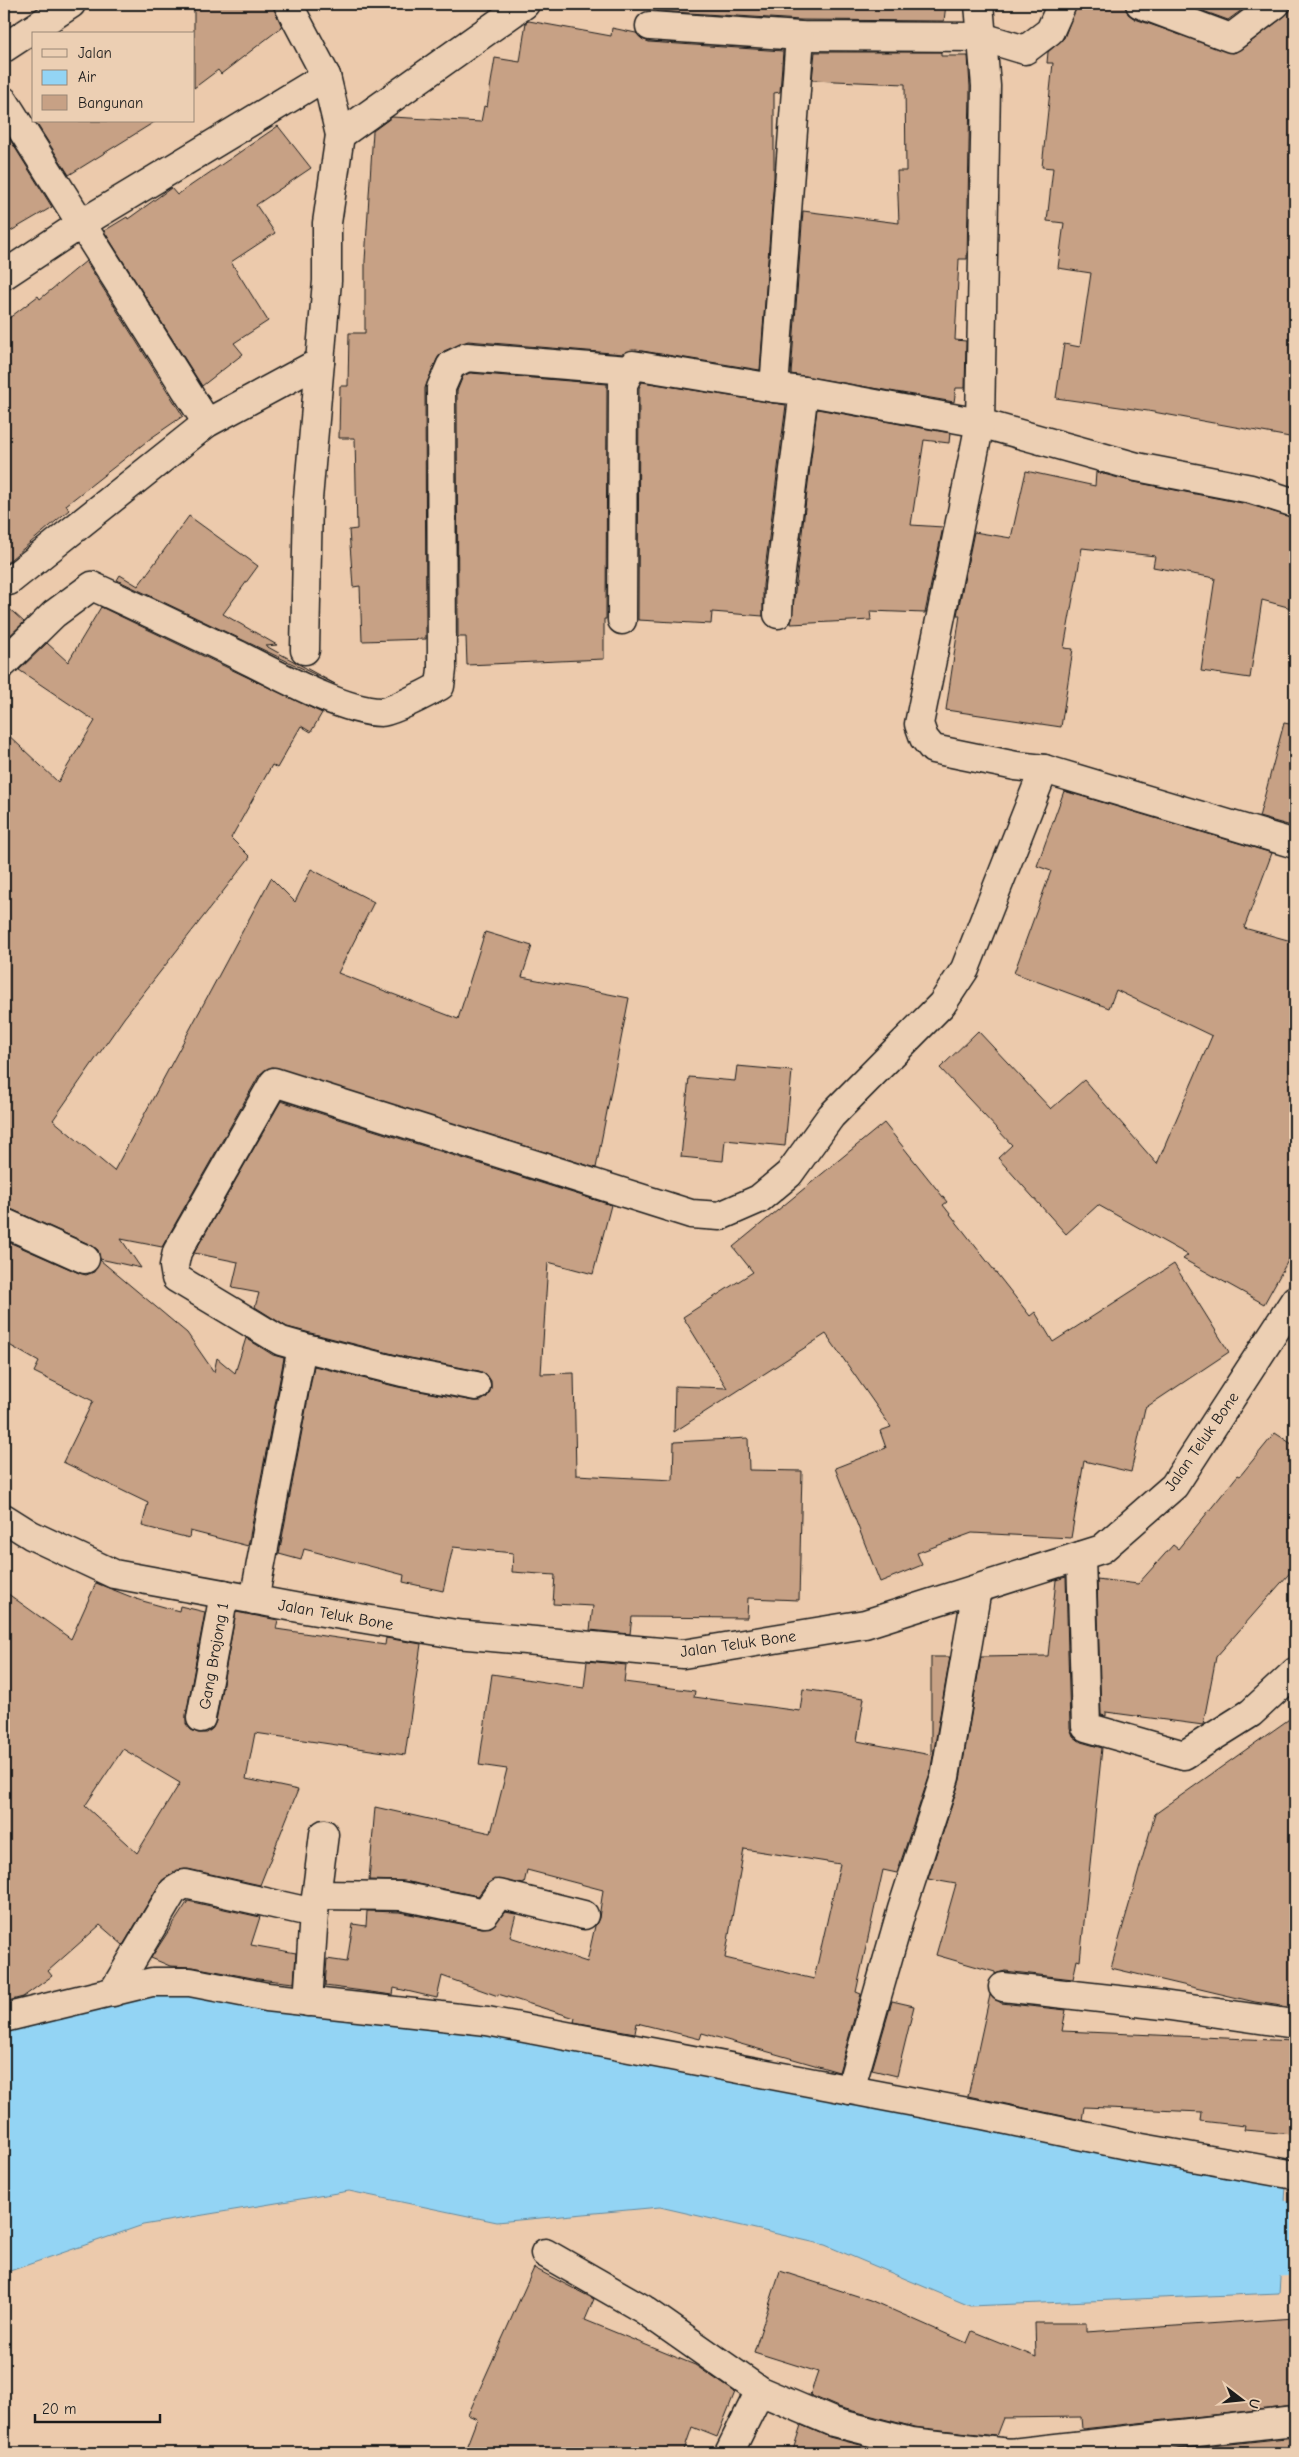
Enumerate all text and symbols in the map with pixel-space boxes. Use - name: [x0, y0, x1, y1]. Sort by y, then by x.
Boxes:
- legend: [32, 32, 195, 122]
- text: Jalan: [78, 44, 112, 62]
- text: Air: [78, 68, 96, 86]
- text: Bangunan: [78, 94, 143, 112]
- street label: Jalan Teluk Bone: [1161, 1389, 1243, 1495]
- street label: Jalan Teluk Bone: [277, 1596, 395, 1634]
- street label: Gang Brojong 1: [196, 1601, 232, 1711]
- street label: Jalan Teluk Bone: [679, 1627, 797, 1661]
- north arrow: [1216, 2374, 1266, 2424]
- scale bar: [35, 2392, 160, 2424]
- text: U: [1245, 2397, 1263, 2410]
- text: 20 m: [42, 2400, 76, 2418]

